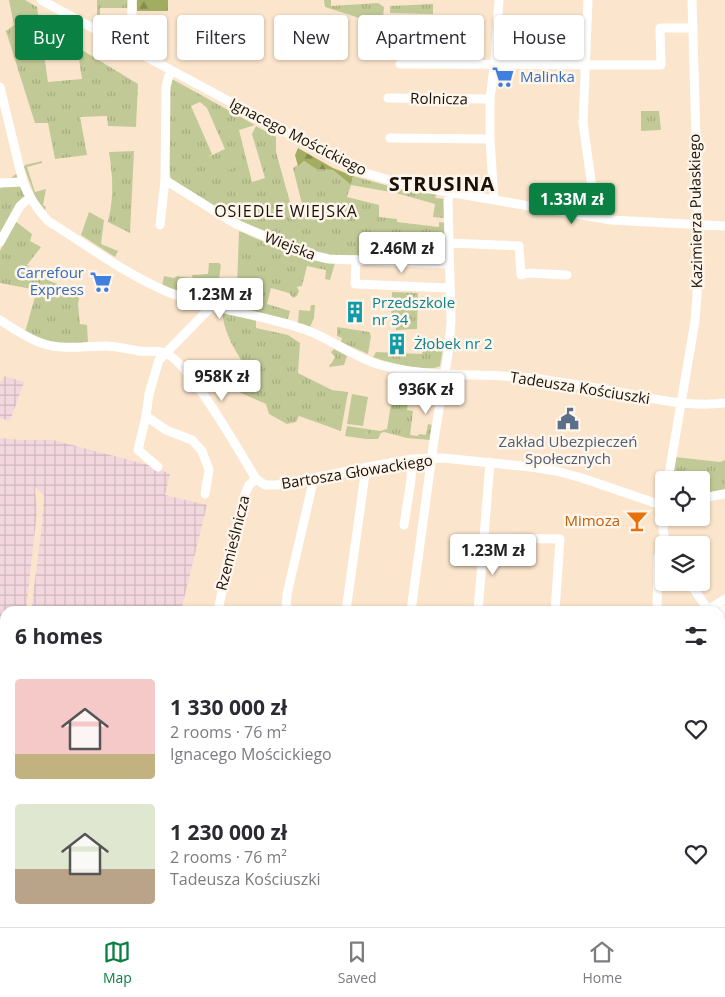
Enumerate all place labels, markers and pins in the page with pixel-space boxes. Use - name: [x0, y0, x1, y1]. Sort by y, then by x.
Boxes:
- supermarket icon: Malinka: [490, 64, 516, 90]
- place label: Malinka: [520, 66, 575, 86]
- pin: 1.33M zł: [520, 182, 624, 225]
- pin: 2.46M zł: [350, 232, 454, 274]
- place label: Carrefour Express: [16, 262, 84, 299]
- supermarket icon: Carrefour Express: [88, 269, 114, 295]
- pin: 1.23M zł: [168, 278, 272, 320]
- place label: Przedszkole nr 34: [372, 292, 455, 329]
- building icon: Przedszkole nr 34: [342, 299, 368, 325]
- building icon: Żłobek nr 2: [384, 331, 410, 357]
- place label: Żłobek nr 2: [414, 333, 493, 353]
- pin: 958K zł: [176, 360, 268, 402]
- pin: 936K zł: [380, 372, 472, 415]
- public building icon: Zakład Ubezpieczeń Społecznych: [555, 406, 581, 432]
- place label: Zakład Ubezpieczeń Społecznych: [499, 431, 637, 468]
- bar icon: Mimoza: [624, 508, 650, 534]
- place label: Mimoza: [564, 510, 620, 530]
- pin: 1.23M zł: [441, 534, 545, 576]

